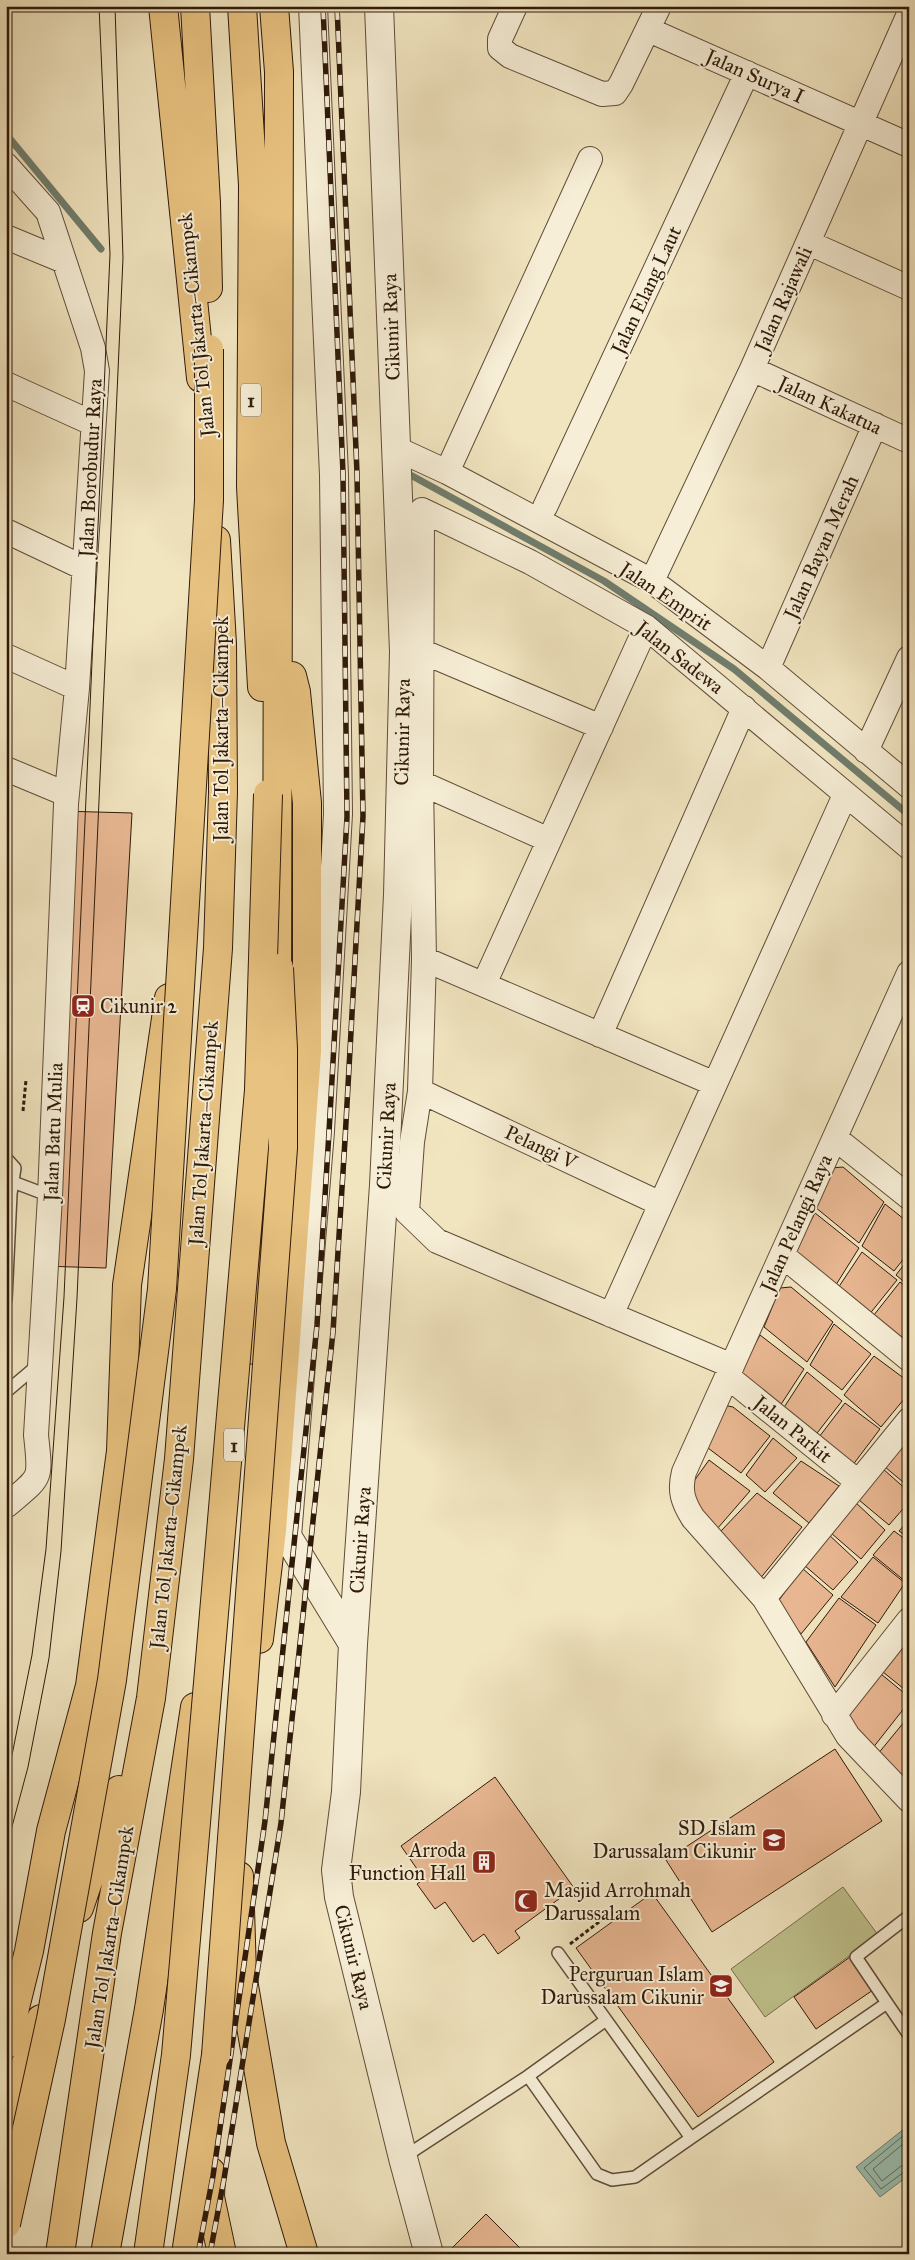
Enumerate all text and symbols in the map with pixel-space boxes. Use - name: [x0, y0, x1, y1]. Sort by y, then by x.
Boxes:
- street label: Jalan Surya I: [700, 43, 808, 109]
- street label: Jalan Tol Jakarta–Cikampek: [172, 211, 221, 440]
- street label: Jalan Elang Laut: [605, 222, 687, 360]
- street label: Jalan Rajawali: [748, 242, 818, 358]
- street label: Cikunir Raya: [377, 272, 405, 381]
- street label: Jalan Kakatua: [772, 370, 886, 441]
- street label: Jalan Borobudur Raya: [73, 378, 108, 560]
- road number: 1: [241, 384, 261, 416]
- street label: Jalan Bayan Merah: [778, 471, 864, 625]
- street label: Jalan Emprit: [613, 555, 717, 636]
- street label: Jalan Sadewa: [629, 614, 729, 700]
- street label: Jalan Tol Jakarta–Cikampek: [209, 616, 234, 844]
- street label: Cikunir Raya: [389, 678, 415, 786]
- station icon: Cikunir 2: [70, 993, 96, 1019]
- place label: Cikunir 2: [100, 994, 177, 1018]
- street label: Jalan Tol Jakarta–Cikampek: [183, 1019, 224, 1248]
- street label: Jalan Batu Mulia: [39, 1061, 68, 1204]
- street label: Cikunir Raya: [371, 1081, 401, 1190]
- street label: Pelangi V: [501, 1120, 582, 1176]
- street label: Jalan Pelangi Raya: [754, 1150, 838, 1298]
- street label: Jalan Parkit: [747, 1389, 837, 1469]
- street label: Jalan Tol Jakarta–Cikampek: [144, 1423, 193, 1652]
- road number: 1: [224, 1428, 244, 1462]
- street label: Cikunir Raya: [344, 1485, 376, 1594]
- place label: SD Islam Darussalam Cikunir: [593, 1816, 756, 1863]
- street label: Jalan Tol Jakarta–Cikampek: [79, 1823, 140, 2052]
- school or university icon: SD Islam Darussalam Cikunir: [761, 1827, 787, 1853]
- place label: Arroda Function Hall: [349, 1838, 467, 1885]
- building icon: Arroda Function Hall: [471, 1849, 497, 1875]
- place label: Masjid Arrohmah Darussalam: [544, 1878, 691, 1925]
- mosque icon: Masjid Arrohmah Darussalam: [513, 1888, 539, 1914]
- street label: Cikunir Raya: [329, 1902, 379, 2012]
- place label: Perguruan Islam Darussalam Cikunir: [541, 1962, 704, 2009]
- school or university icon: Perguruan Islam Darussalam Cikunir: [708, 1973, 734, 1999]

